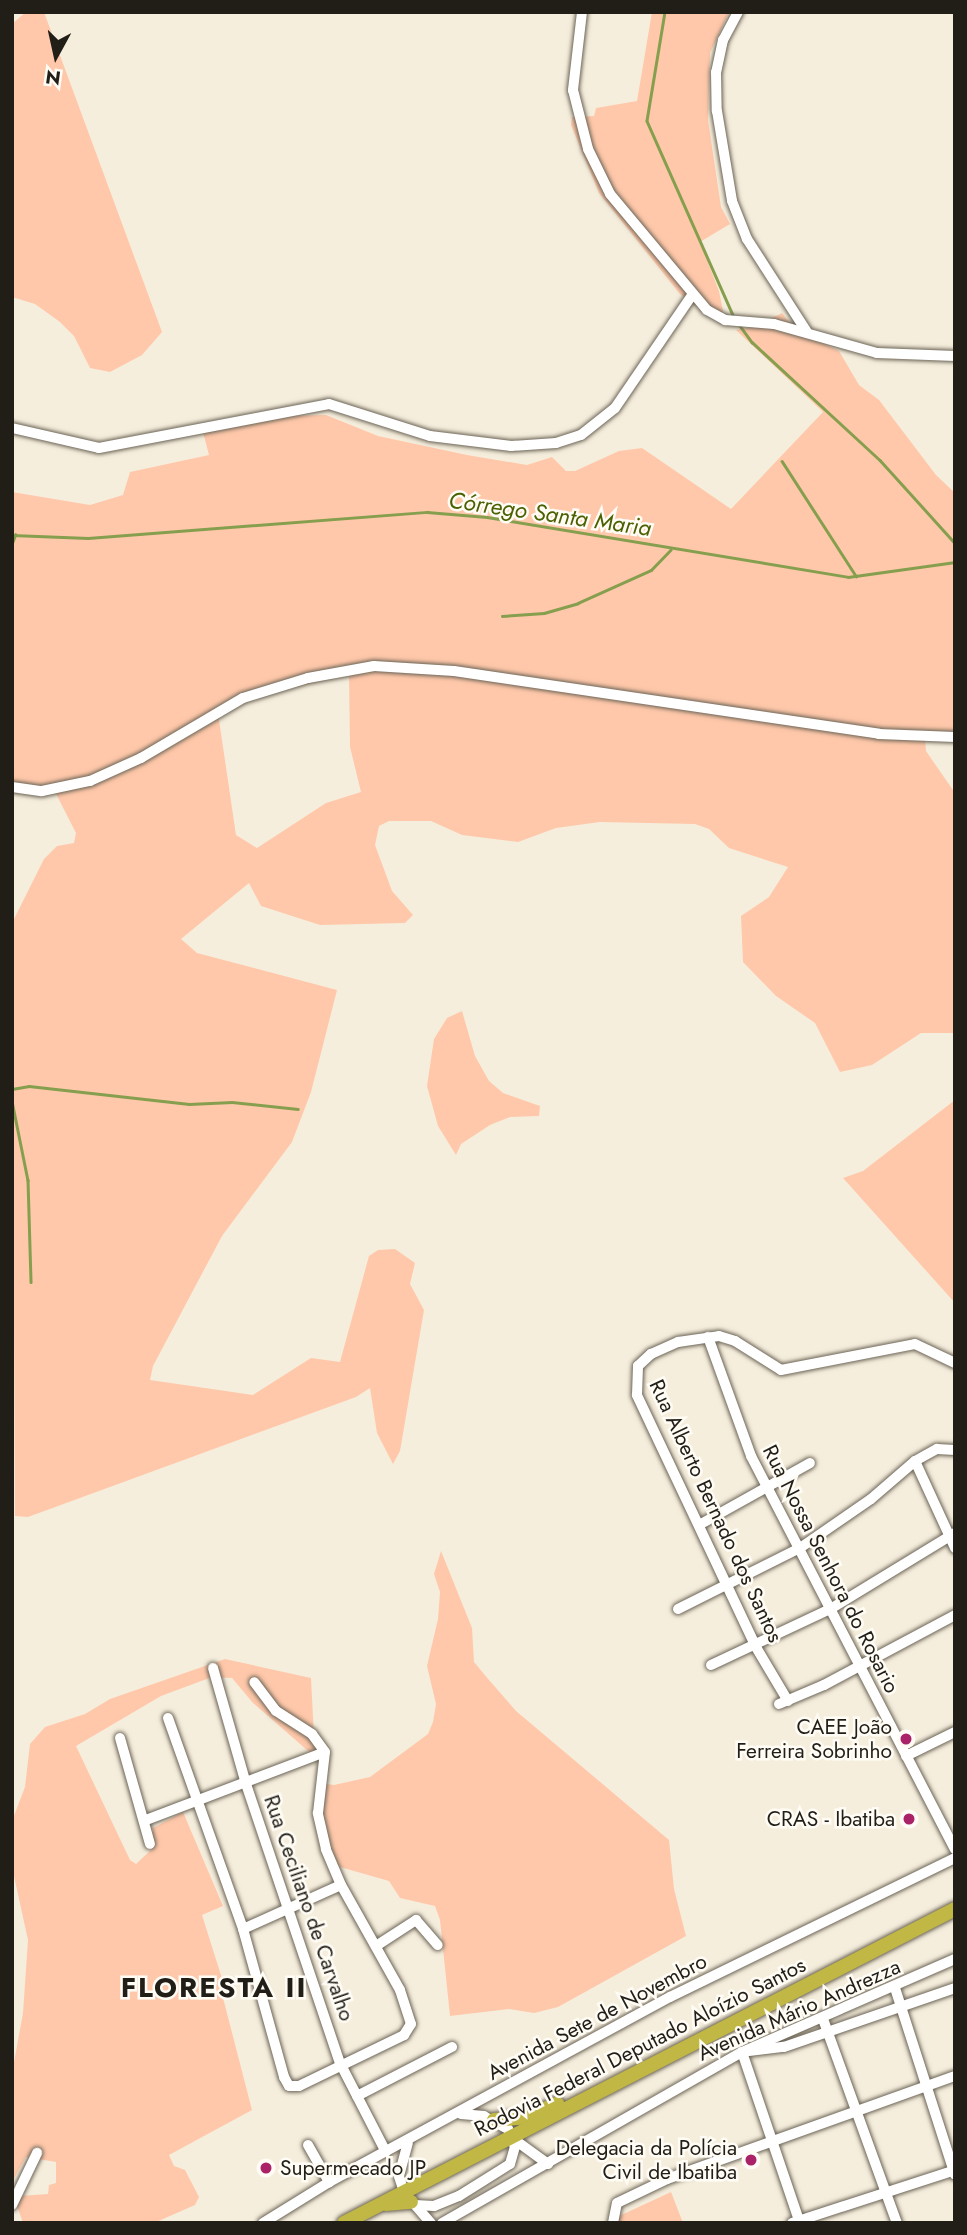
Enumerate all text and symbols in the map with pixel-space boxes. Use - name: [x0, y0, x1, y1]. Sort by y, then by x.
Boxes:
- north arrow: [21, 21, 91, 91]
- text: N: [44, 63, 62, 92]
- water label: Córrego Santa Maria: [447, 486, 653, 542]
- street label: Rua Alberto Bernado dos Santos: [644, 1376, 788, 1646]
- street label: Rua Nossa Senhora do Rosario: [757, 1441, 905, 1697]
- place label: CAEE João Ferreira Sobrinho: [736, 1714, 892, 1764]
- marker: CAEE João Ferreira Sobrinho: [898, 1731, 914, 1747]
- street label: Rua Ceciliano de Carvalho: [258, 1792, 360, 2024]
- place label: CRAS - Ibatiba: [767, 1806, 895, 1832]
- marker: CRAS - Ibatiba: [901, 1811, 917, 1827]
- street label: Avenida Sete de Novembro: [483, 1948, 711, 2086]
- street label: Rodovia Federal Deputado Aloízio Santos: [470, 1952, 810, 2142]
- street label: Avenida Mário Andrezza: [694, 1954, 904, 2066]
- district label: FLORESTA II: [122, 1971, 306, 2005]
- place label: Delegacia da Polícia Civil de Ibatiba: [556, 2135, 737, 2185]
- marker: Delegacia da Polícia Civil de Ibatiba: [743, 2152, 759, 2168]
- place label: Supermecado JP: [280, 2155, 426, 2181]
- marker: Supermecado JP: [258, 2160, 274, 2176]

